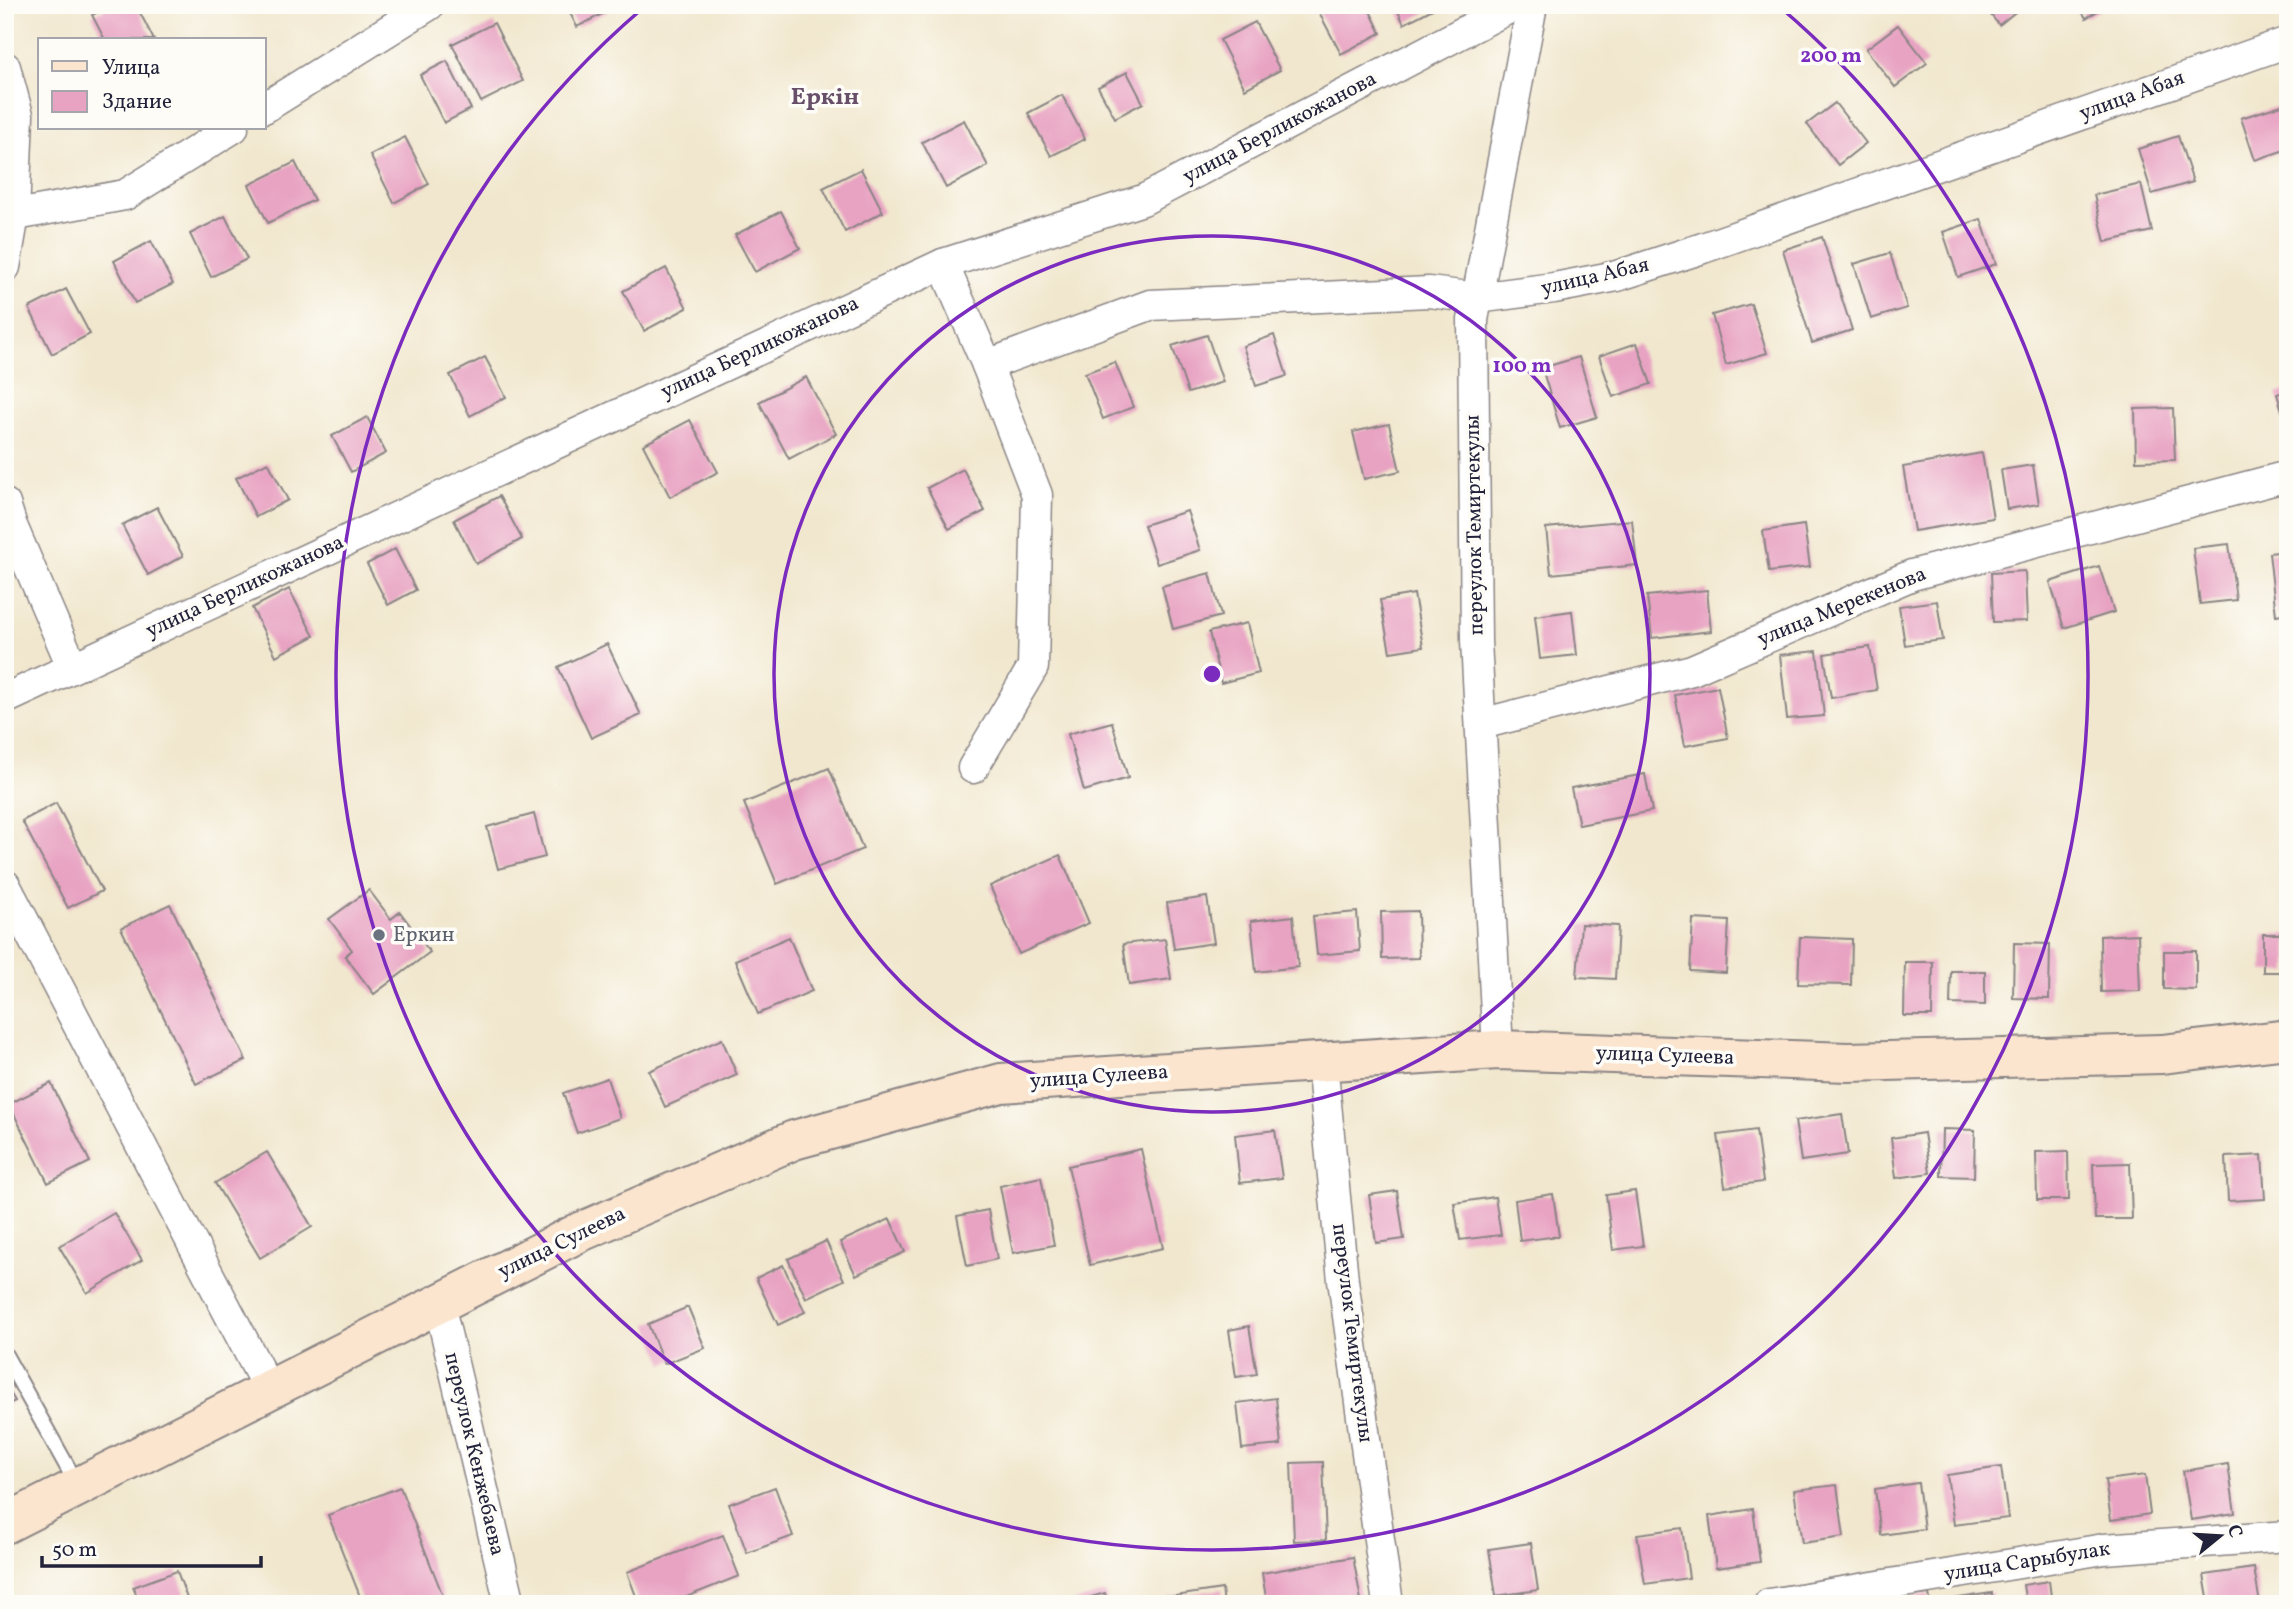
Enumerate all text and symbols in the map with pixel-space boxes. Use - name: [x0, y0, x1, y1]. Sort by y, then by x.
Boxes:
- legend: [38, 38, 266, 130]
- text: 200 m: [1800, 42, 1862, 71]
- text: Улица: [102, 54, 160, 83]
- street label: улица Абая: [2075, 64, 2189, 128]
- street label: улица Берликожанова: [1178, 65, 1382, 191]
- district label: Еркін: [791, 81, 859, 115]
- text: Здание: [102, 88, 172, 117]
- street label: улица Абая: [1538, 250, 1652, 303]
- street label: улица Берликожанова: [656, 289, 864, 407]
- text: 100 m: [1492, 352, 1552, 381]
- street label: переулок Темиртекулы: [1459, 414, 1491, 636]
- street label: улица Берликожанова: [141, 528, 349, 646]
- street label: улица Мерекенова: [1753, 560, 1931, 654]
- centre of rings: [1200, 662, 1224, 686]
- place label: Еркин: [393, 921, 455, 950]
- marker: Еркин: [371, 927, 387, 943]
- street label: улица Сулеева: [1595, 1039, 1735, 1073]
- street label: улица Сулеева: [1029, 1058, 1169, 1096]
- street label: улица Сулеева: [493, 1200, 631, 1286]
- street label: переулок Темиртекулы: [1324, 1222, 1380, 1444]
- street label: переулок Кенжебаева: [436, 1349, 512, 1559]
- north arrow: [2184, 1500, 2254, 1570]
- text: С: [2220, 1522, 2249, 1541]
- scale bar: [42, 1525, 261, 1569]
- street label: улица Сарыбулак: [1942, 1535, 2112, 1589]
- text: 50 m: [52, 1536, 97, 1565]

